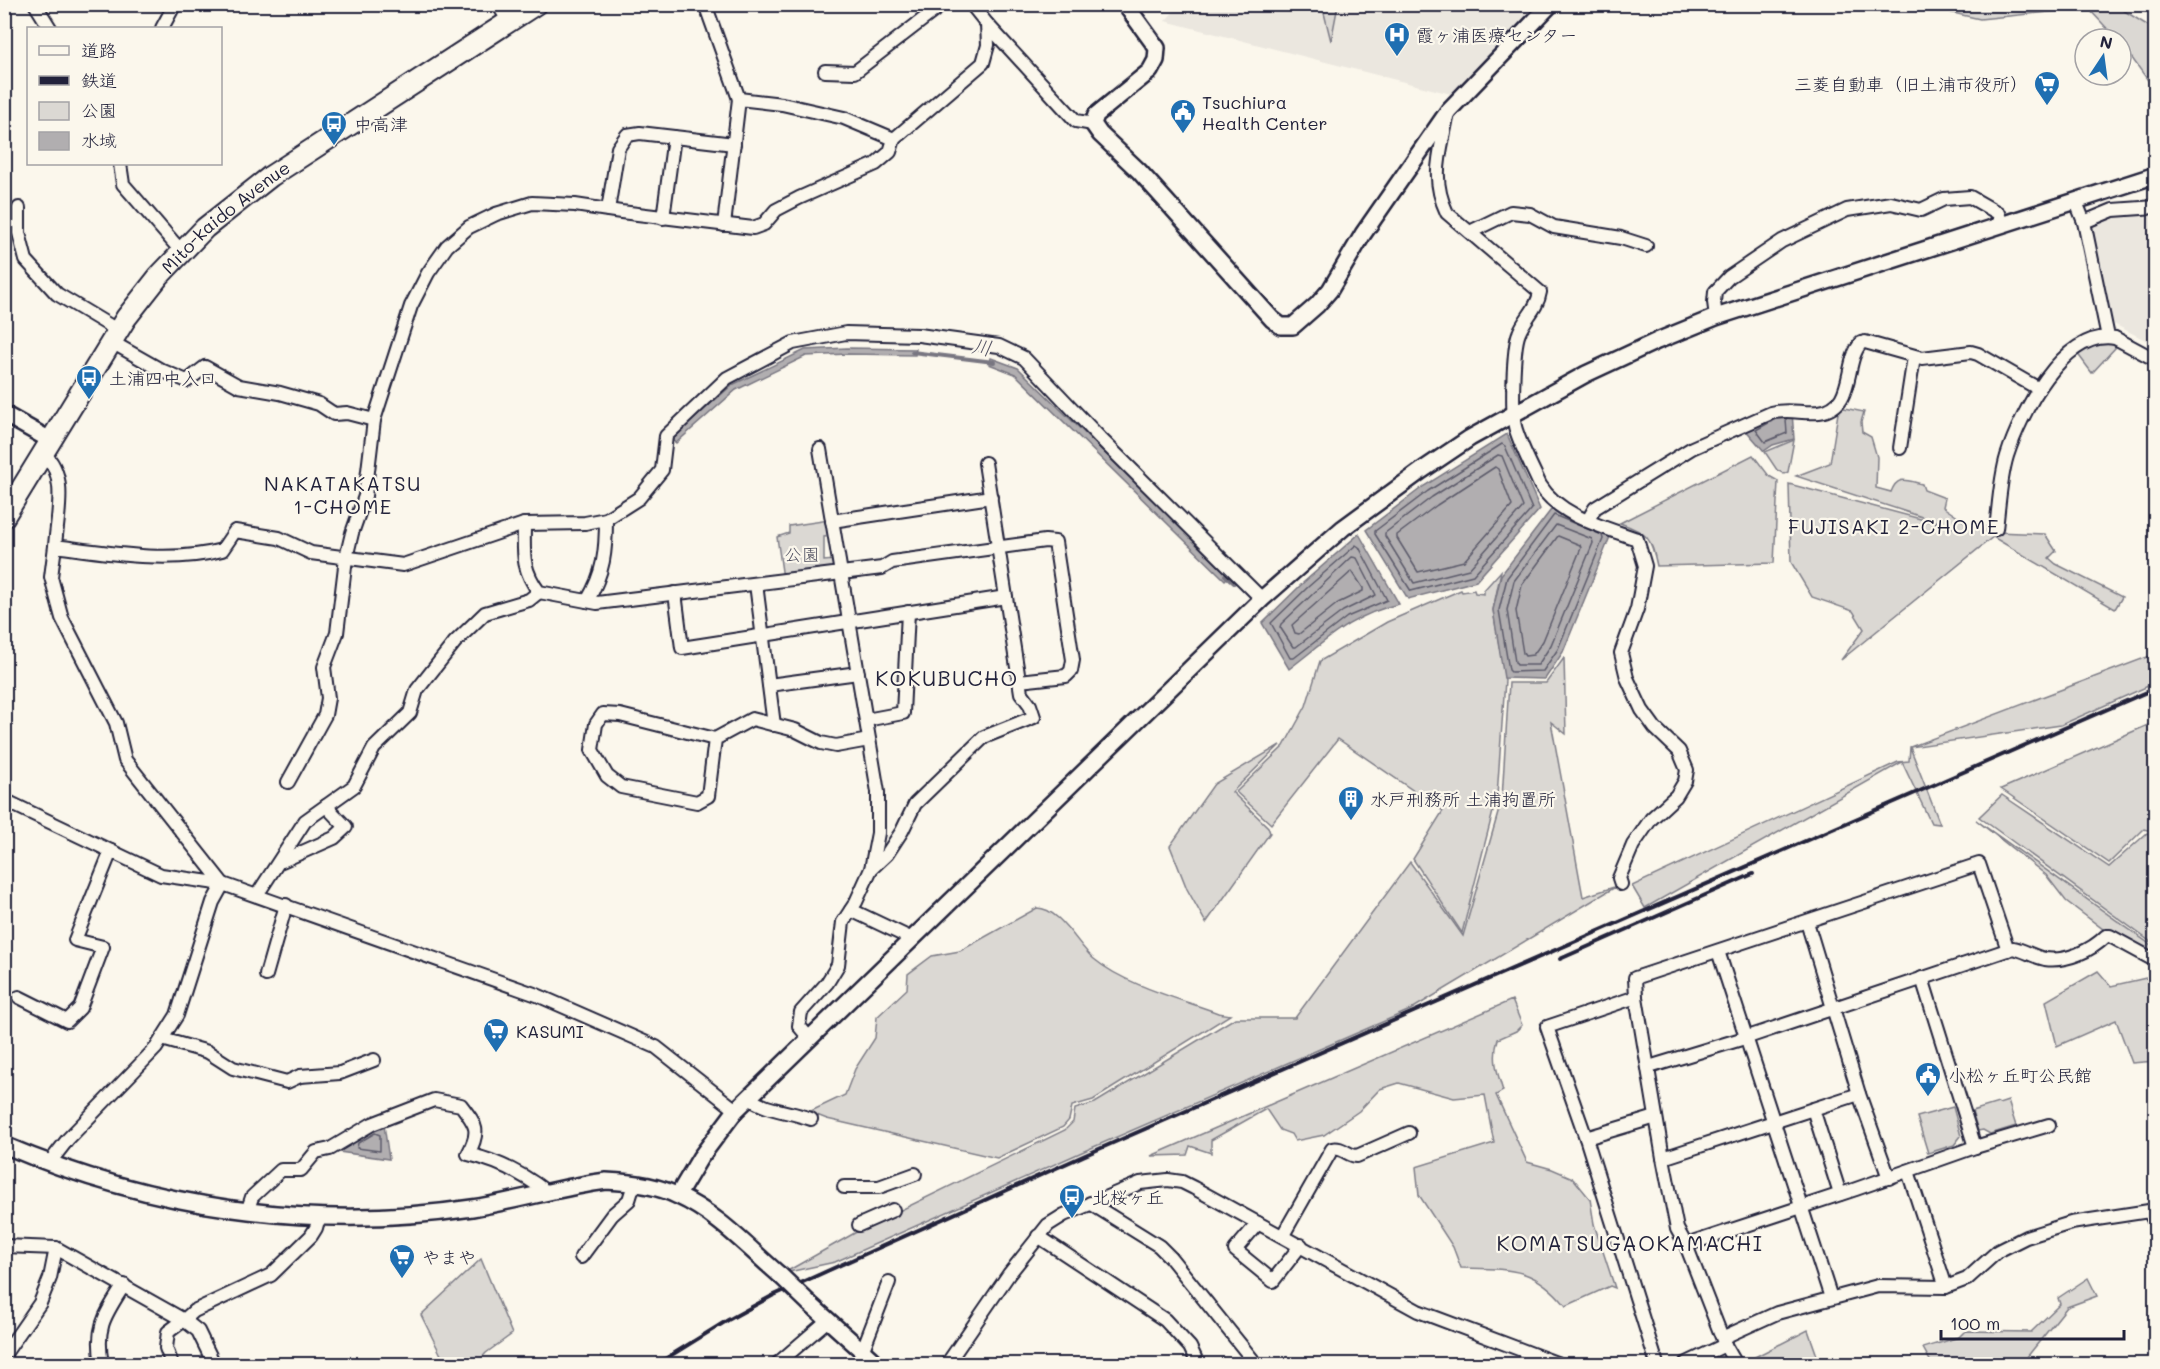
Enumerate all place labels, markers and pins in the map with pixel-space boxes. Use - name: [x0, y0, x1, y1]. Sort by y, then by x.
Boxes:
- hospital icon: 霞ヶ浦医療センター: [1382, 20, 1412, 58]
- place label: 霞ヶ浦医療センター: [1416, 23, 1577, 47]
- supermarket icon: 三菱自動車（旧土浦市役所）: [2032, 69, 2062, 107]
- place label: 三菱自動車（旧土浦市役所）: [1794, 72, 2028, 96]
- place label: Tsuchiura Health Center: [1202, 90, 1328, 135]
- public building icon: Tsuchiura Health Center: [1168, 97, 1198, 135]
- bus stop icon: 中高津: [319, 109, 349, 147]
- place label: 中高津: [354, 112, 408, 136]
- bus stop icon: 土浦四中入口: [74, 363, 104, 401]
- place label: 土浦四中入口: [109, 366, 217, 390]
- building icon: 水戸刑務所 土浦拘置所: [1336, 784, 1366, 822]
- place label: 水戸刑務所 土浦拘置所: [1370, 787, 1556, 811]
- supermarket icon: KASUMI: [481, 1016, 511, 1054]
- place label: KASUMI: [516, 1019, 584, 1043]
- public building icon: 小松ヶ丘町公民館: [1913, 1060, 1943, 1098]
- place label: 小松ヶ丘町公民館: [1948, 1063, 2092, 1087]
- bus stop icon: 北桜ヶ丘: [1057, 1182, 1087, 1220]
- place label: 北桜ヶ丘: [1092, 1185, 1164, 1209]
- supermarket icon: やまや: [387, 1242, 417, 1280]
- place label: やまや: [422, 1245, 476, 1269]

